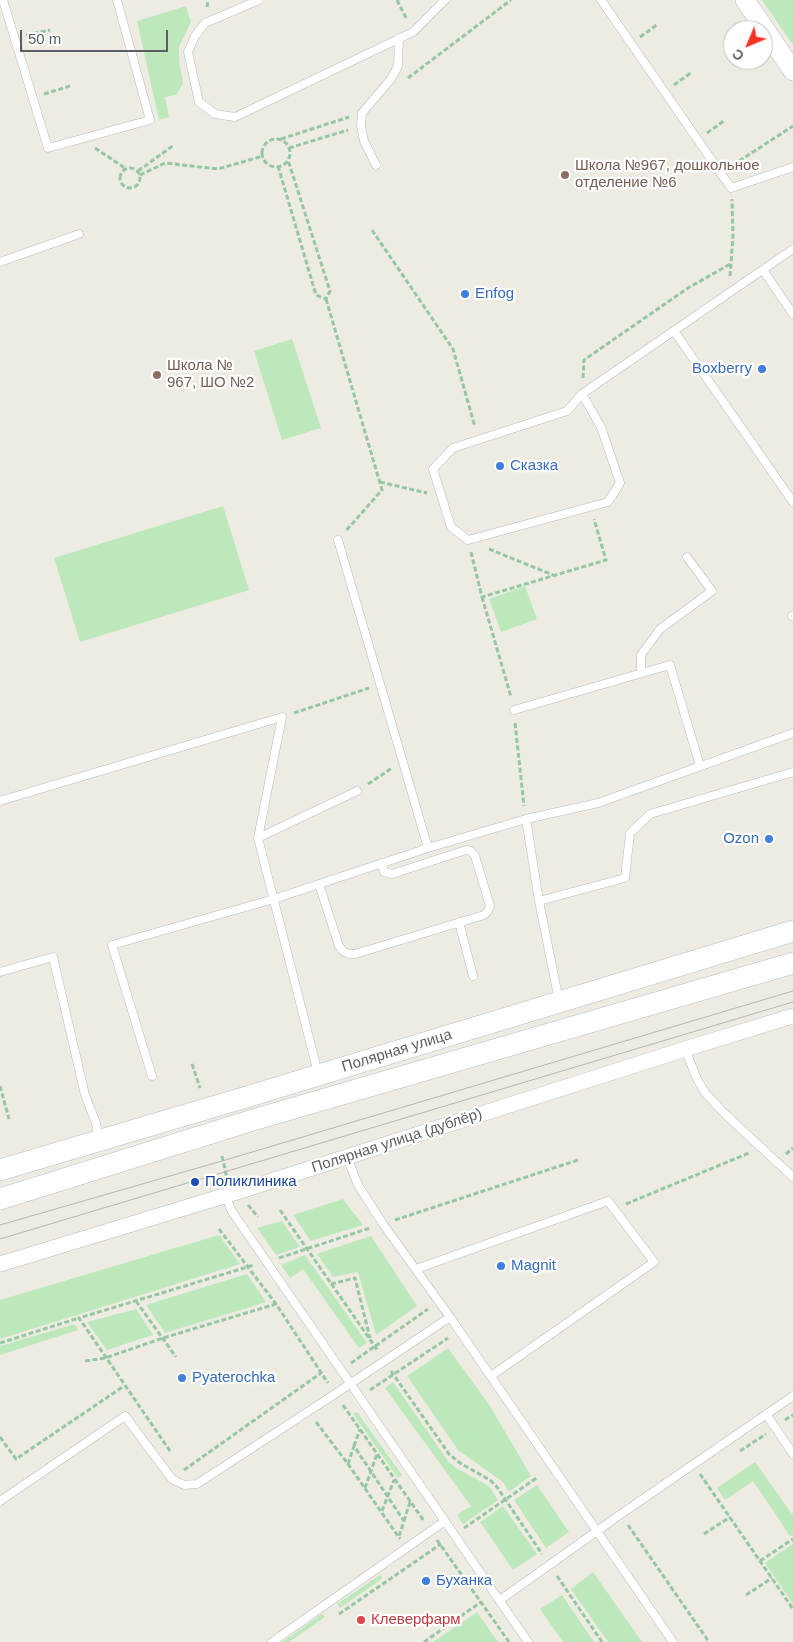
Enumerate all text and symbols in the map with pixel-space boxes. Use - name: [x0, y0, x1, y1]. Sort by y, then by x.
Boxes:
- scale bar: [22, 20, 170, 52]
- north arrow: [723, 20, 773, 70]
- text: 50 m: [28, 30, 61, 47]
- text: С: [729, 46, 747, 64]
- place label: Школа №967, дошкольное отделение №6: [575, 157, 760, 192]
- marker: Школа №967, дошкольное отделение №6: [559, 169, 571, 181]
- place label: Enfog: [475, 285, 514, 303]
- marker: Enfog: [459, 288, 471, 300]
- place label: Школа № 967, ШО №2: [167, 357, 254, 392]
- place label: Boxberry: [692, 360, 752, 378]
- marker: Boxberry: [756, 363, 768, 375]
- marker: Школа № 967, ШО №2: [151, 369, 163, 381]
- place label: Сказка: [510, 457, 558, 475]
- marker: Сказка: [494, 460, 506, 472]
- place label: Ozon: [723, 830, 759, 848]
- marker: Ozon: [763, 833, 775, 845]
- street label: Полярная улица: [340, 1026, 454, 1076]
- street label: Полярная улица (дублёр): [310, 1105, 484, 1177]
- place label: Поликлиника: [205, 1173, 297, 1191]
- marker: Поликлиника: [189, 1176, 201, 1188]
- place label: Magnit: [511, 1257, 556, 1275]
- marker: Magnit: [495, 1260, 507, 1272]
- place label: Pyaterochka: [192, 1369, 275, 1387]
- marker: Pyaterochka: [176, 1372, 188, 1384]
- place label: Буханка: [436, 1572, 492, 1590]
- marker: Буханка: [420, 1575, 432, 1587]
- place label: Клеверфарм: [371, 1611, 461, 1629]
- marker: Клеверфарм: [355, 1614, 367, 1626]

